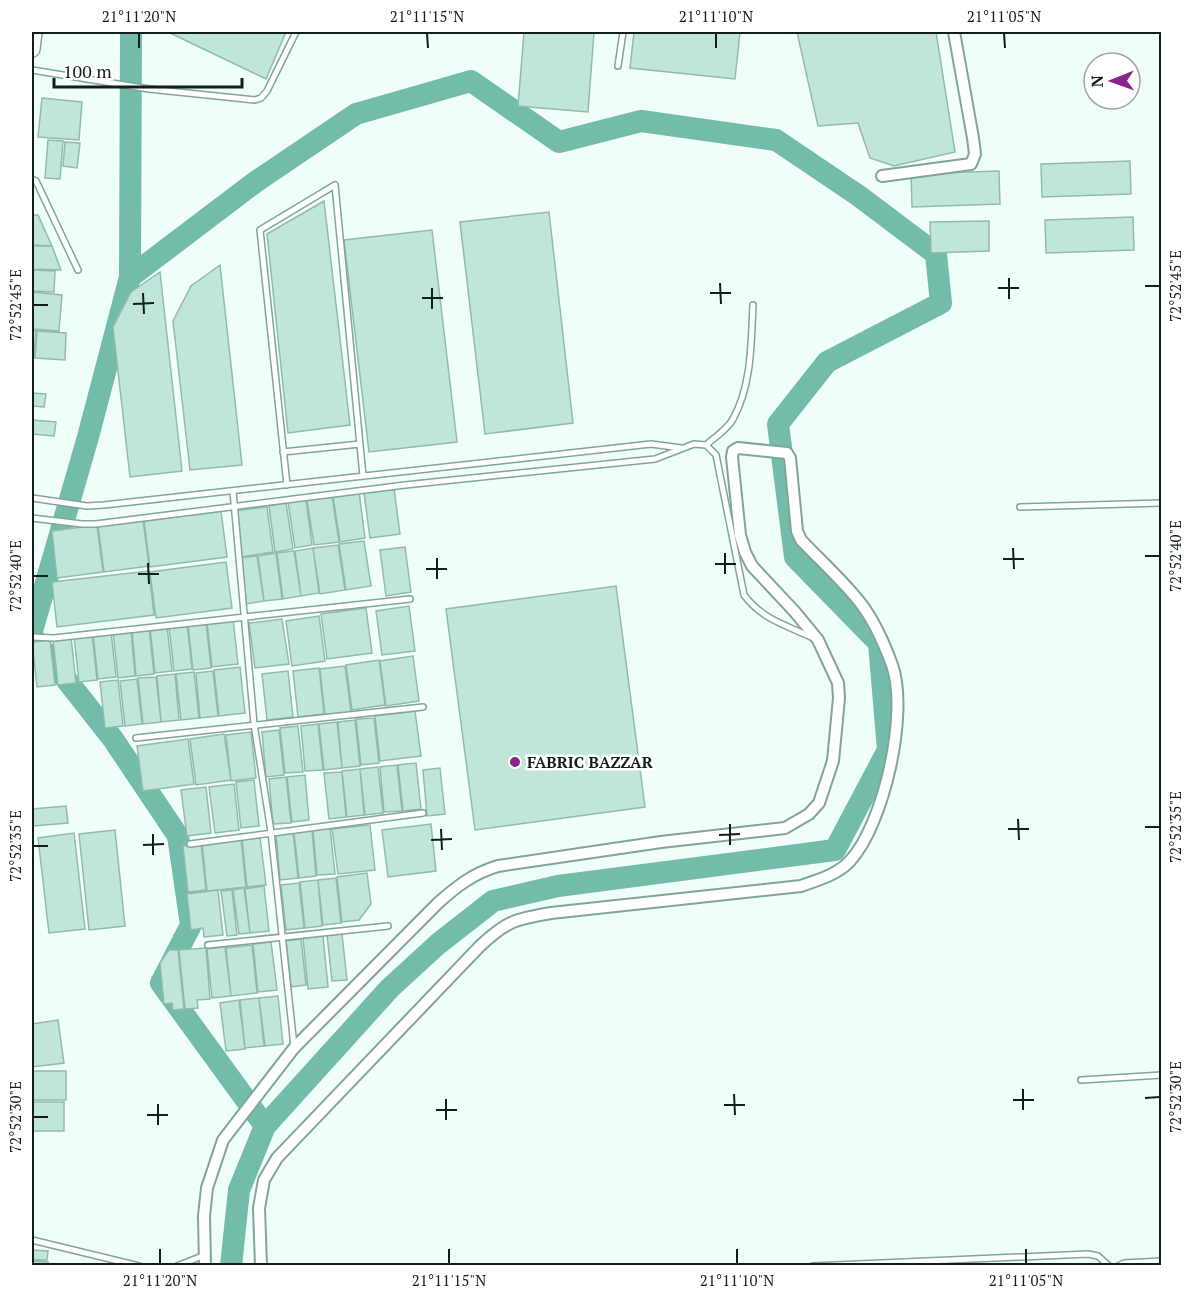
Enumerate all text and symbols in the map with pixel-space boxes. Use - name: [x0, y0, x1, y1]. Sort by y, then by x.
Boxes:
- text: 21°11'20"N: [102, 6, 176, 26]
- text: 21°11'15"N: [390, 6, 464, 26]
- text: 21°11'10"N: [679, 6, 753, 26]
- text: 21°11'05"N: [967, 6, 1041, 26]
- scale bar: [54, 51, 242, 89]
- north arrow: [1082, 51, 1142, 111]
- text: 100 m: [63, 59, 112, 83]
- text: N: [1086, 75, 1108, 88]
- text: 72°52'45"E: [1165, 250, 1185, 322]
- text: 72°52'45"E: [5, 269, 25, 341]
- text: 72°52'40"E: [1165, 520, 1185, 592]
- text: 72°52'40"E: [5, 540, 25, 612]
- place label: FABRIC BAZZAR: [527, 751, 653, 773]
- marker: FABRIC BAZZAR: [508, 755, 522, 769]
- text: 72°52'35"E: [1165, 791, 1185, 863]
- text: 72°52'35"E: [5, 810, 25, 882]
- text: 72°52'30"E: [1165, 1061, 1185, 1133]
- text: 72°52'30"E: [5, 1081, 25, 1153]
- text: 21°11'20"N: [123, 1270, 197, 1290]
- text: 21°11'15"N: [412, 1270, 486, 1290]
- text: 21°11'10"N: [700, 1270, 774, 1290]
- text: 21°11'05"N: [989, 1270, 1063, 1290]

